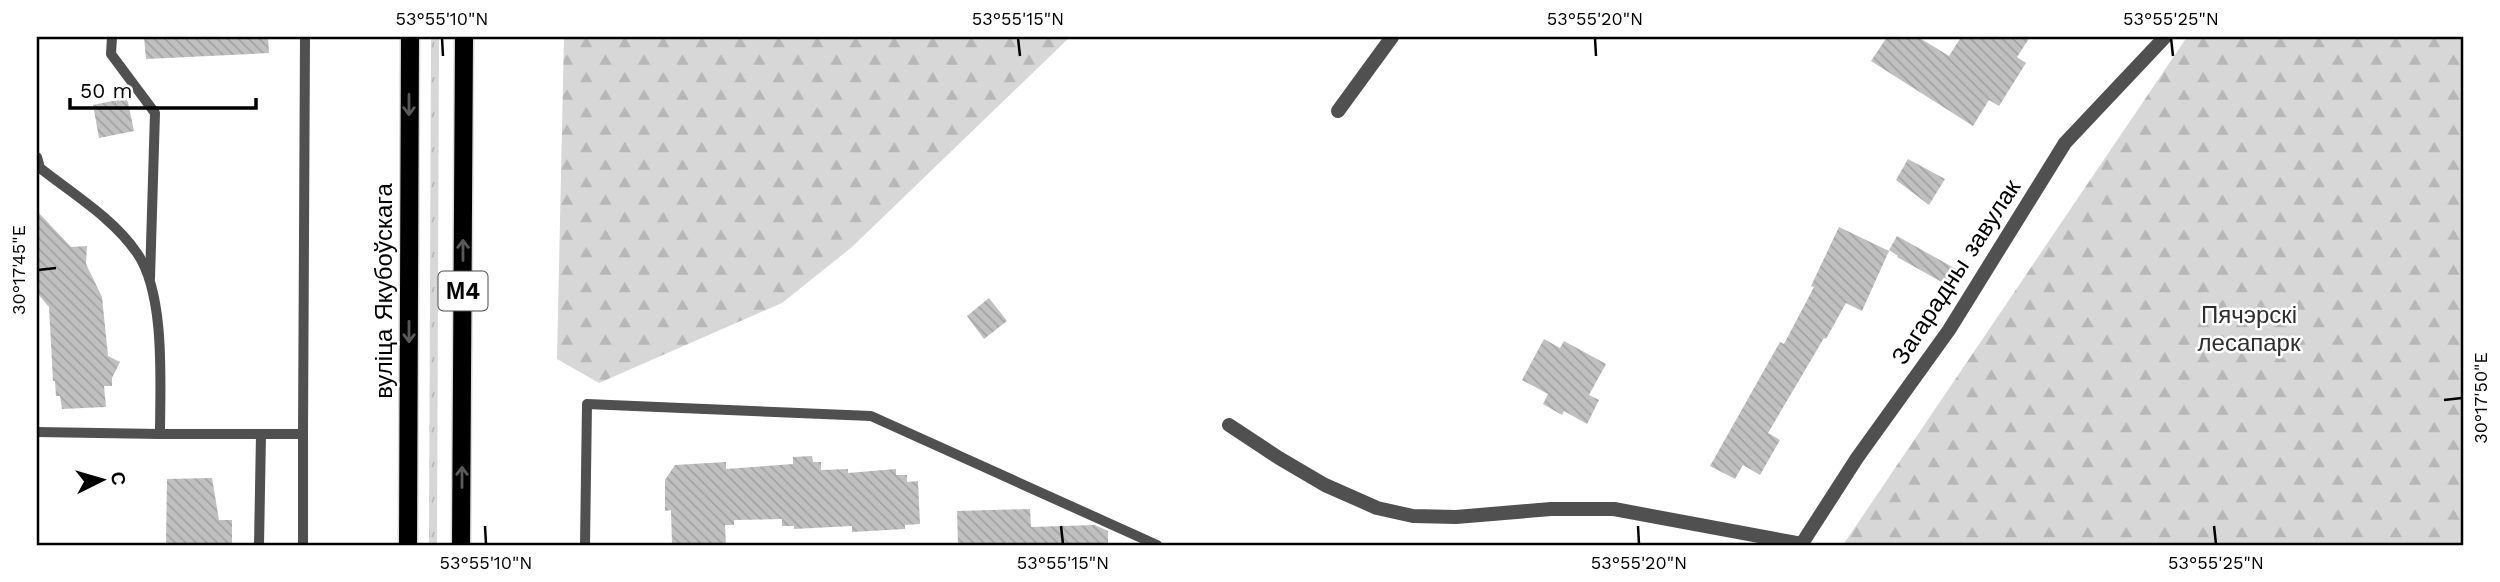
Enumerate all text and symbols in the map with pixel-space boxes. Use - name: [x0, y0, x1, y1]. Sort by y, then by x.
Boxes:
- text: 53°55'10"N: [395, 8, 489, 29]
- text: 53°55'15"N: [972, 8, 1064, 29]
- text: 53°55'20"N: [1547, 8, 1643, 29]
- text: 53°55'25"N: [2123, 8, 2219, 29]
- scale bar: [70, 66, 256, 110]
- text: 50 m: [80, 78, 132, 103]
- one-way arrow: [402, 93, 416, 116]
- street label: Загарадны завулак: [1886, 174, 2026, 370]
- street label: вуліца Якубоўскага: [370, 182, 398, 399]
- text: 30°17'45"E: [8, 225, 29, 315]
- one-way arrow: [456, 238, 470, 261]
- road number: М4: [438, 272, 488, 310]
- park label: Пячэрскі лесапарк: [2198, 301, 2301, 357]
- one-way arrow: [402, 321, 416, 344]
- text: 30°17'50"E: [2470, 352, 2491, 444]
- north arrow: [66, 446, 136, 516]
- one-way arrow: [455, 466, 469, 489]
- text: С: [106, 471, 131, 487]
- text: 53°55'10"N: [439, 552, 533, 573]
- text: 53°55'15"N: [1017, 552, 1109, 573]
- text: 53°55'20"N: [1591, 552, 1687, 573]
- text: 53°55'25"N: [2168, 552, 2264, 573]

